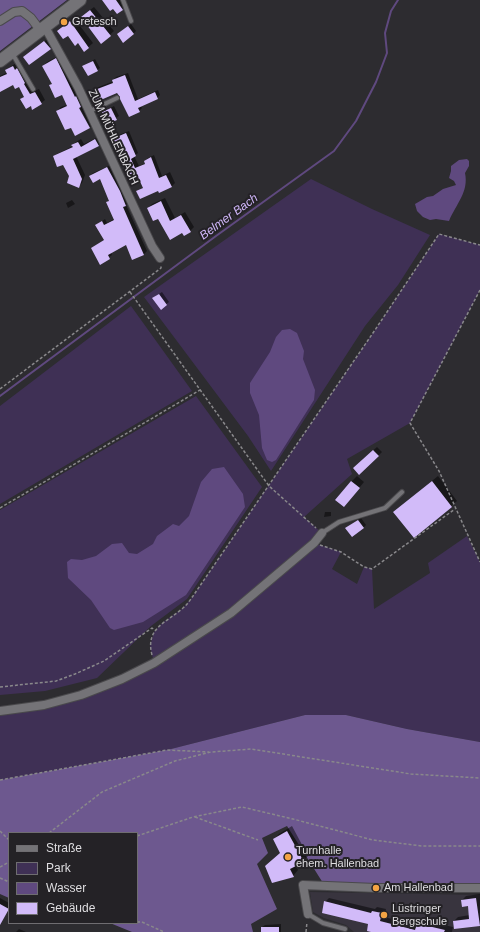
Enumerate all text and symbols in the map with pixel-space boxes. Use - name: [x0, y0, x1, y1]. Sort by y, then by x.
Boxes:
- place label: Gretesch: [72, 15, 117, 29]
- marker: Gretesch: [59, 17, 69, 27]
- street label: ZUM MÜHLENBACH: [85, 87, 141, 187]
- water label: Belmer Bach: [197, 191, 261, 243]
- legend: [8, 832, 138, 924]
- text: Straße: [46, 841, 82, 855]
- place label: Turnhalle ehem. Hallenbad: [296, 844, 379, 870]
- marker: Turnhalle ehem. Hallenbad: [283, 852, 293, 862]
- text: Park: [46, 861, 71, 875]
- text: Wasser: [46, 881, 86, 895]
- place label: Am Hallenbad: [384, 881, 453, 895]
- marker: Am Hallenbad: [371, 883, 381, 893]
- text: Gebäude: [46, 901, 95, 915]
- place label: Lüstringer Bergschule: [392, 902, 447, 928]
- marker: Lüstringer Bergschule: [379, 910, 389, 920]

